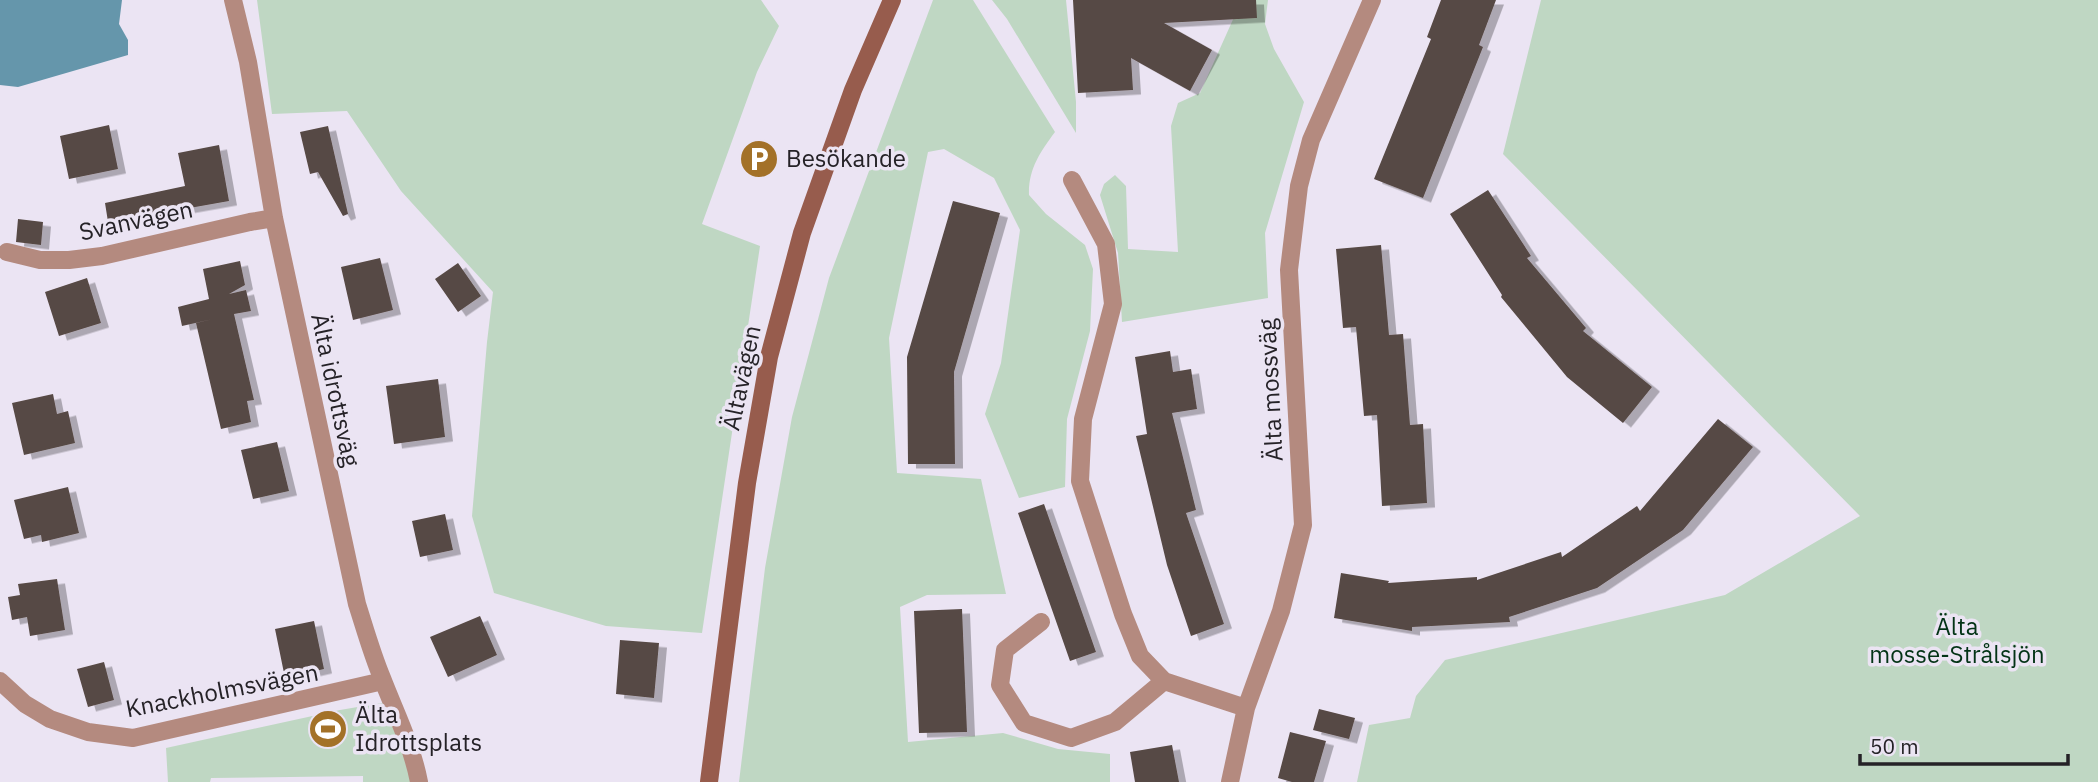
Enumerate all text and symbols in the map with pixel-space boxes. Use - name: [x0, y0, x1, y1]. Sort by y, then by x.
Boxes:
- parking icon: Besökande: [738, 138, 780, 180]
- place label: Besökande: [786, 142, 906, 174]
- street label: Svanvägen: [76, 192, 196, 248]
- street label: Älta idrottsväg: [304, 310, 368, 470]
- street label: Älta mossväg: [1250, 317, 1290, 462]
- street label: Ältavägen: [714, 322, 768, 433]
- park label: Älta mosse-Strålsjön: [1869, 610, 2045, 670]
- street label: Knackholmsvägen: [123, 656, 321, 724]
- place label: Älta Idrottsplats: [355, 698, 482, 758]
- sports icon: Älta Idrottsplats: [307, 708, 349, 750]
- scale bar: [1860, 722, 2068, 766]
- text: 50 m: [1870, 732, 1919, 760]

